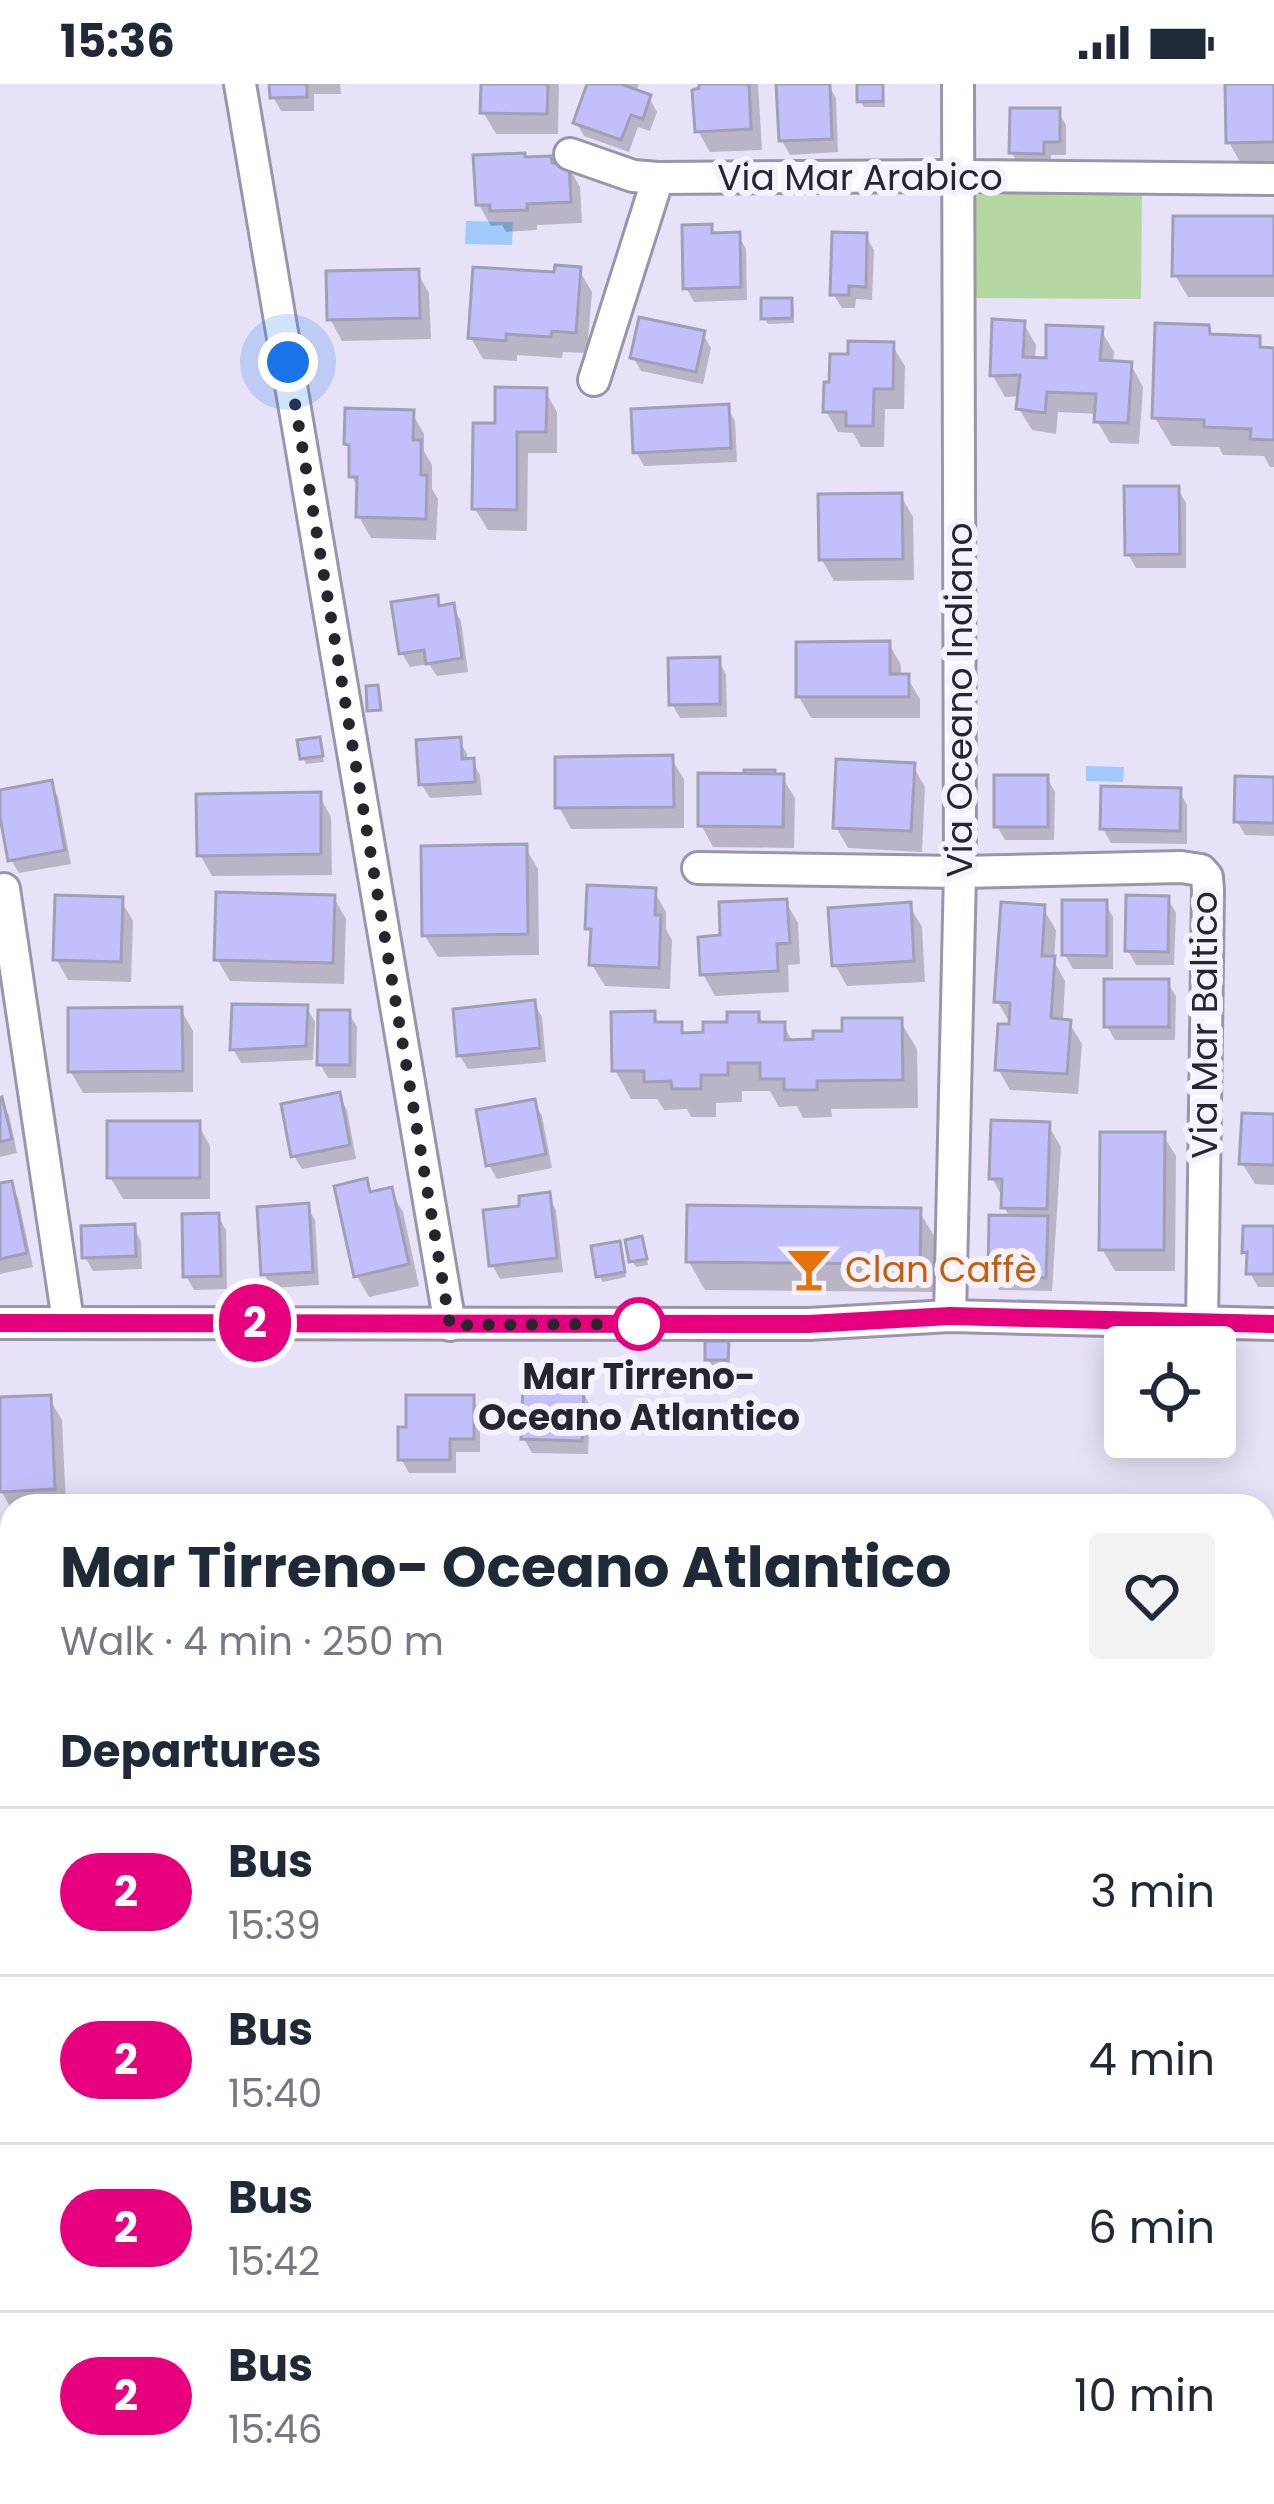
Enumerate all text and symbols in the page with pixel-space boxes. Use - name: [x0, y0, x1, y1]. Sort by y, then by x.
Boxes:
- text: 15:36: [60, 10, 175, 73]
- street label: Via Mar Arabico: [717, 152, 1003, 203]
- your location: [258, 332, 318, 392]
- street label: Via Oceano Indiano: [934, 522, 985, 878]
- street label: Via Mar Baltico: [1179, 891, 1230, 1159]
- bar icon: Clan Caffè: [784, 1244, 834, 1294]
- place label: Clan Caffè: [845, 1244, 1037, 1295]
- line badge: 2: [216, 1284, 294, 1362]
- text: 2: [243, 1293, 267, 1352]
- marker: Mar Tirreno- Oceano Atlantico: [614, 1299, 664, 1349]
- map controls: [1104, 1326, 1236, 1458]
- button: locate: [1104, 1326, 1236, 1458]
- place label: Mar Tirreno- Oceano Atlantico: [478, 1351, 800, 1443]
- text: Mar Tirreno- Oceano Atlantico: [60, 1527, 952, 1607]
- button: heart: [1089, 1533, 1215, 1659]
- text: Walk · 4 min · 250 m: [60, 1614, 444, 1669]
- text: Departures: [60, 1720, 322, 1783]
- text: Bus: [228, 1830, 313, 1893]
- text: 3 min: [1090, 1860, 1215, 1923]
- text: 2: [114, 1862, 138, 1921]
- text: 15:39: [228, 1898, 321, 1953]
- text: Bus: [228, 1998, 313, 2061]
- text: 4 min: [1088, 2028, 1215, 2091]
- text: 2: [114, 2030, 138, 2089]
- text: 15:40: [228, 2066, 322, 2121]
- text: Bus: [228, 2166, 313, 2229]
- text: 6 min: [1088, 2196, 1215, 2259]
- text: 2: [114, 2198, 138, 2257]
- text: 15:42: [228, 2234, 320, 2289]
- text: Bus: [228, 2334, 313, 2397]
- text: 10 min: [1074, 2364, 1215, 2427]
- text: 2: [114, 2366, 138, 2425]
- text: 15:46: [228, 2402, 323, 2457]

